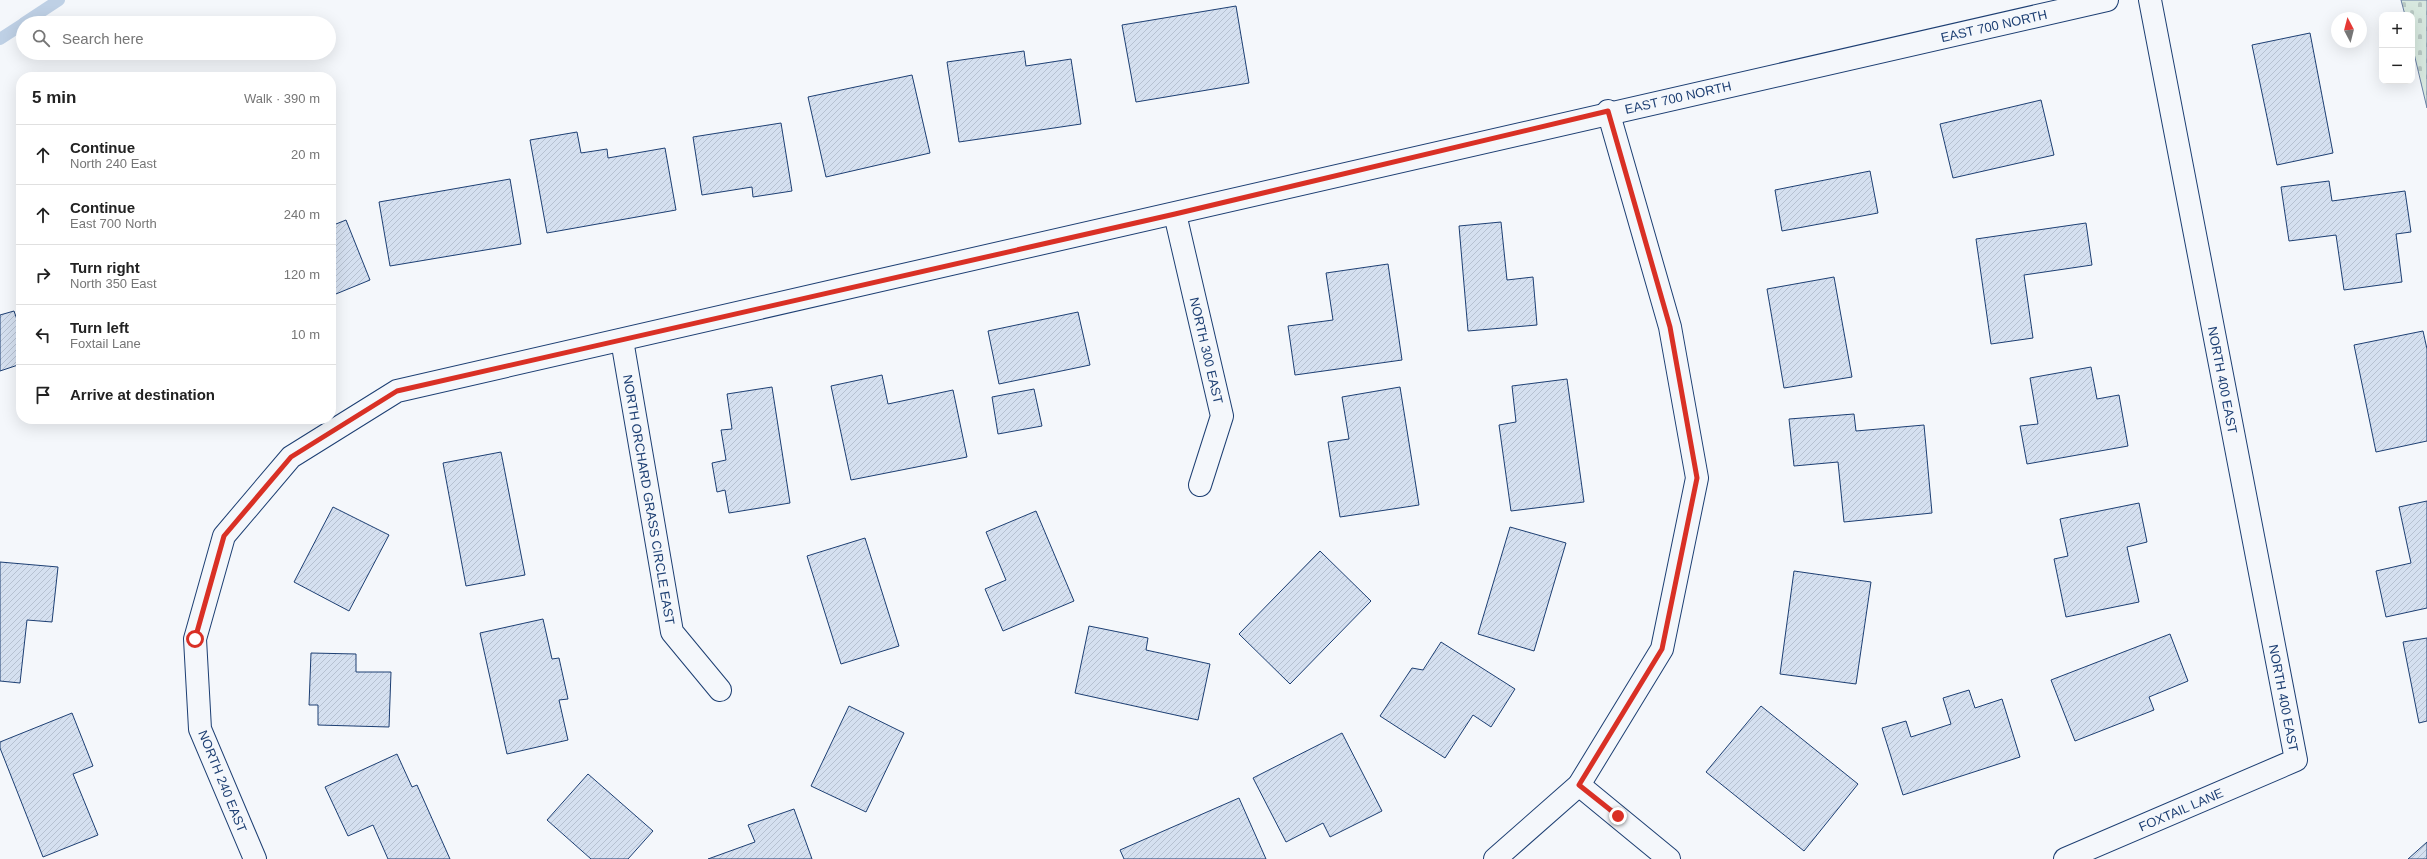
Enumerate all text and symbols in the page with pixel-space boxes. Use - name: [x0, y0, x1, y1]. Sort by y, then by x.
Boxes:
- street label: EAST 700 NORTH: [1939, 7, 2049, 45]
- north arrow: [2331, 12, 2367, 48]
- map controls: [2379, 12, 2415, 84]
- button: +: [2379, 12, 2415, 48]
- search box: [16, 16, 336, 60]
- icon: search: [30, 27, 52, 49]
- text: Search here: [62, 30, 144, 47]
- button: −: [2379, 48, 2415, 84]
- street label: EAST 700 NORTH: [1623, 78, 1733, 117]
- text: 5 min: [32, 88, 76, 107]
- text: Walk · 390 m: [244, 91, 320, 106]
- text: Continue: [70, 139, 135, 156]
- icon: ahead: [32, 144, 54, 166]
- text: 20 m: [291, 147, 320, 162]
- text: North 240 East: [70, 156, 157, 171]
- text: Continue: [70, 199, 135, 216]
- icon: ahead: [32, 204, 54, 226]
- text: 240 m: [284, 207, 320, 222]
- text: East 700 North: [70, 216, 157, 231]
- text: Turn right: [70, 259, 140, 276]
- icon: right: [32, 264, 54, 286]
- text: 120 m: [284, 267, 320, 282]
- text: North 350 East: [70, 276, 157, 291]
- street label: NORTH 300 EAST: [1187, 296, 1226, 405]
- text: Turn left: [70, 319, 129, 336]
- icon: left: [32, 324, 54, 346]
- street label: NORTH 400 EAST: [2205, 325, 2240, 435]
- text: 10 m: [291, 327, 320, 342]
- text: Foxtail Lane: [70, 336, 141, 351]
- street label: NORTH ORCHARD GRASS CIRCLE EAST: [620, 374, 678, 626]
- icon: arrive: [32, 384, 54, 406]
- text: Arrive at destination: [70, 386, 215, 403]
- route start: [186, 630, 204, 648]
- street label: NORTH 400 EAST: [2266, 643, 2301, 753]
- street label: NORTH 240 EAST: [195, 728, 250, 835]
- street label: FOXTAIL LANE: [2137, 785, 2226, 835]
- route end: [1609, 807, 1627, 825]

